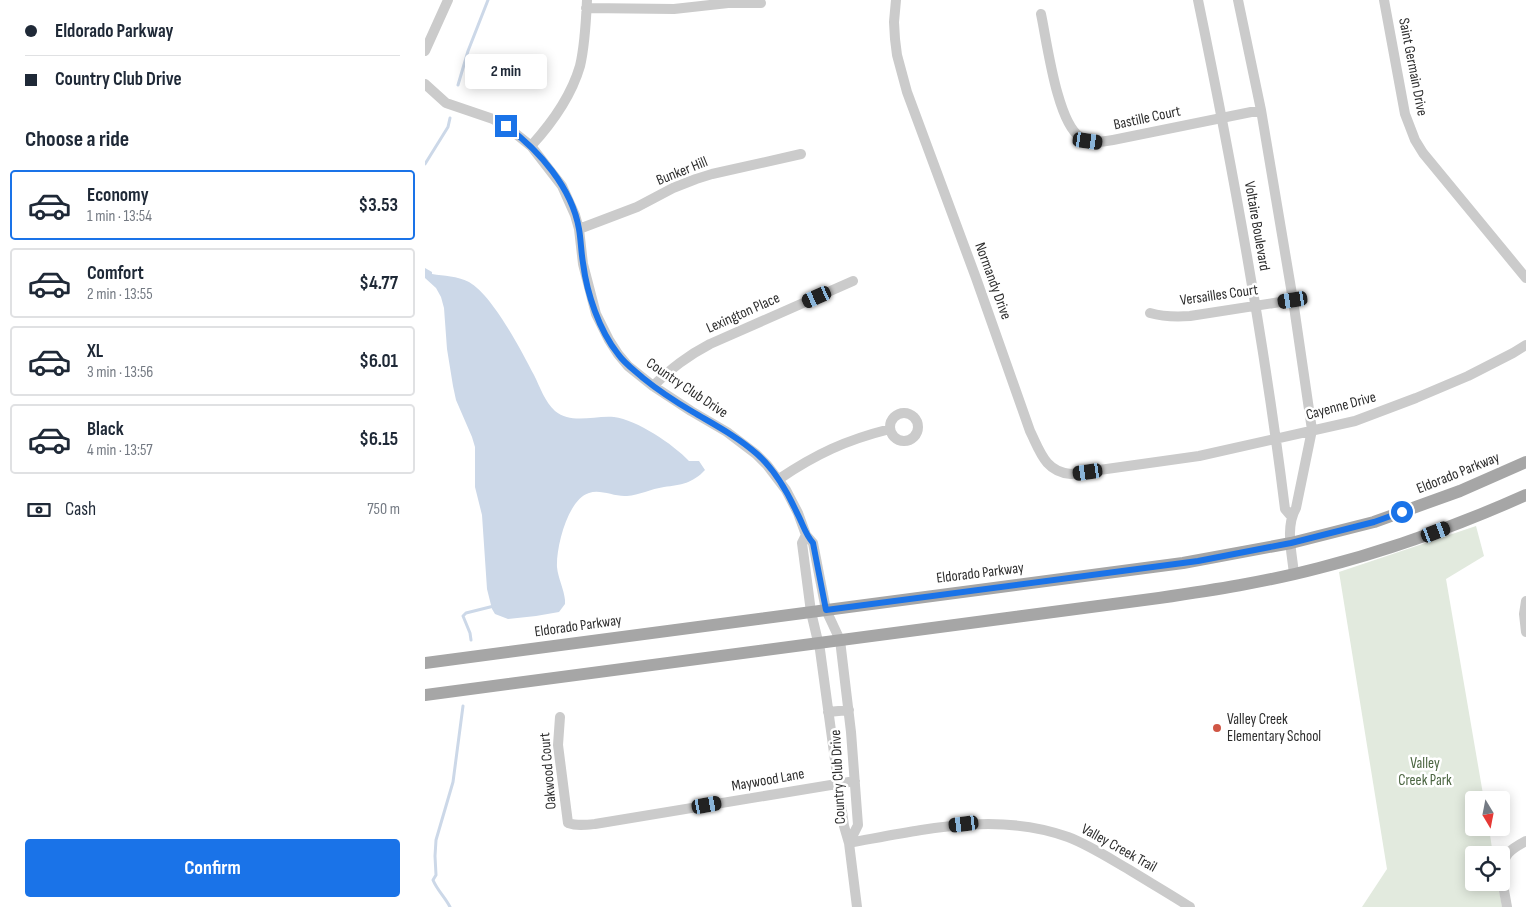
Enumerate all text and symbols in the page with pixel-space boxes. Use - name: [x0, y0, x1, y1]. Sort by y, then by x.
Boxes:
- street label: Saint Germain Drive: [1394, 16, 1432, 118]
- text: Eldorado Parkway: [55, 20, 173, 43]
- callout: 2 min: [465, 54, 547, 88]
- text: 2 min: [491, 62, 521, 81]
- text: Country Club Drive: [55, 68, 182, 91]
- street label: Bastille Court: [1112, 102, 1183, 134]
- route end: [495, 115, 517, 137]
- text: Choose a ride: [25, 126, 129, 153]
- car: [1072, 131, 1103, 151]
- street label: Bunker Hill: [654, 152, 710, 190]
- street label: Voltaire Boulevard: [1240, 180, 1274, 272]
- icon: car: [27, 183, 72, 228]
- text: Economy: [87, 184, 149, 207]
- text: $3.53: [359, 194, 398, 217]
- text: 1 min · 13:54: [87, 207, 152, 226]
- street label: Normandy Drive: [970, 240, 1016, 322]
- icon: car: [27, 261, 72, 306]
- text: Comfort: [87, 262, 144, 285]
- text: $4.77: [359, 272, 398, 295]
- street label: Versailles Court: [1179, 280, 1260, 310]
- car: [800, 284, 833, 310]
- text: 2 min · 13:55: [87, 285, 153, 304]
- street label: Lexington Place: [703, 288, 783, 338]
- car: [1277, 290, 1308, 310]
- icon: car: [27, 339, 72, 384]
- text: XL: [87, 340, 103, 363]
- text: $6.01: [359, 350, 398, 373]
- street label: Country Club Drive: [643, 354, 731, 422]
- text: 3 min · 13:56: [87, 363, 153, 382]
- street label: Cayenne Drive: [1304, 388, 1378, 424]
- icon: car: [27, 417, 72, 462]
- text: Black: [87, 418, 124, 441]
- text: $6.15: [359, 428, 398, 451]
- text: 4 min · 13:57: [87, 441, 153, 460]
- street label: Eldorado Parkway: [1414, 448, 1502, 498]
- car: [1072, 462, 1103, 482]
- icon: cash: [25, 496, 53, 524]
- text: Cash: [65, 498, 96, 521]
- text: 750 m: [367, 500, 400, 519]
- route start: [1391, 501, 1413, 523]
- car: [1419, 520, 1452, 544]
- street label: Eldorado Parkway: [935, 558, 1025, 588]
- street label: Eldorado Parkway: [533, 610, 623, 642]
- place label: Valley Creek Elementary School: [1227, 710, 1321, 746]
- marker: Valley Creek Elementary School: [1211, 722, 1223, 734]
- street label: Country Club Drive: [826, 729, 850, 825]
- street label: Oakwood Court: [535, 731, 561, 810]
- park label: Valley Creek Park: [1398, 754, 1452, 790]
- street label: Maywood Lane: [730, 764, 806, 796]
- north arrow: [1465, 791, 1510, 836]
- map controls: [1465, 791, 1510, 891]
- car: [690, 795, 723, 815]
- car: [948, 815, 979, 833]
- street label: Valley Creek Trail: [1078, 819, 1160, 877]
- button: Confirm: [25, 839, 400, 897]
- button: locate: [1465, 846, 1510, 891]

